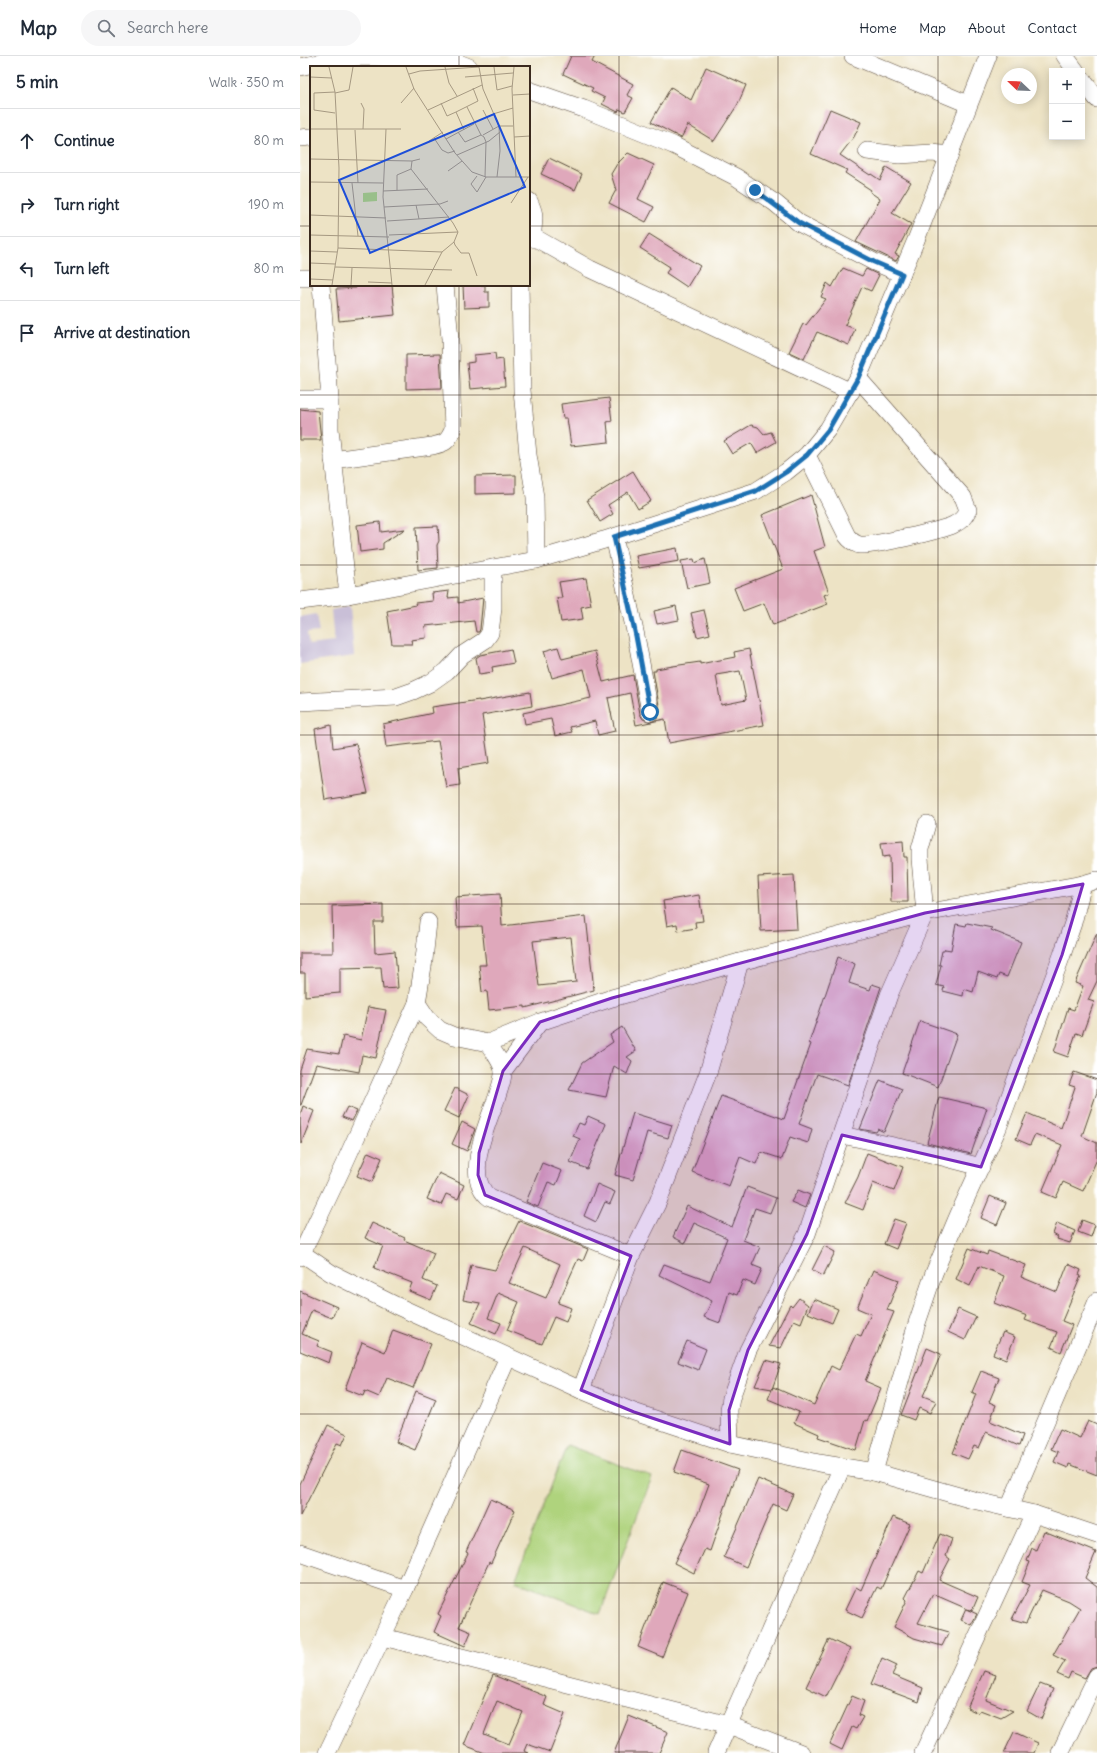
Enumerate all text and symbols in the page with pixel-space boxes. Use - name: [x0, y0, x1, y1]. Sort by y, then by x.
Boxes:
- search box: [81, 10, 361, 46]
- text: Map: [20, 16, 57, 40]
- icon: search: [95, 17, 117, 39]
- text: Search here: [127, 18, 208, 37]
- text: Home: [859, 19, 897, 37]
- text: Map: [919, 19, 946, 37]
- text: About: [968, 19, 1006, 37]
- text: Contact: [1028, 19, 1077, 37]
- inset map: [310, 66, 530, 286]
- north arrow: [1001, 68, 1037, 104]
- map controls: [1049, 68, 1085, 140]
- button: +: [1049, 68, 1085, 104]
- text: 5 min: [16, 71, 58, 93]
- text: Walk · 350 m: [209, 74, 284, 91]
- button: −: [1049, 104, 1085, 140]
- icon: ahead: [16, 130, 38, 152]
- text: Continue: [54, 131, 115, 150]
- text: 80 m: [253, 132, 284, 149]
- route end: [746, 181, 764, 199]
- icon: right: [16, 194, 38, 216]
- text: Turn right: [54, 195, 119, 214]
- text: 190 m: [248, 196, 284, 213]
- icon: left: [16, 258, 38, 280]
- text: Turn left: [54, 259, 109, 278]
- text: 80 m: [253, 260, 284, 277]
- icon: arrive: [16, 322, 38, 344]
- text: Arrive at destination: [54, 323, 190, 342]
- route start: [641, 703, 659, 721]

